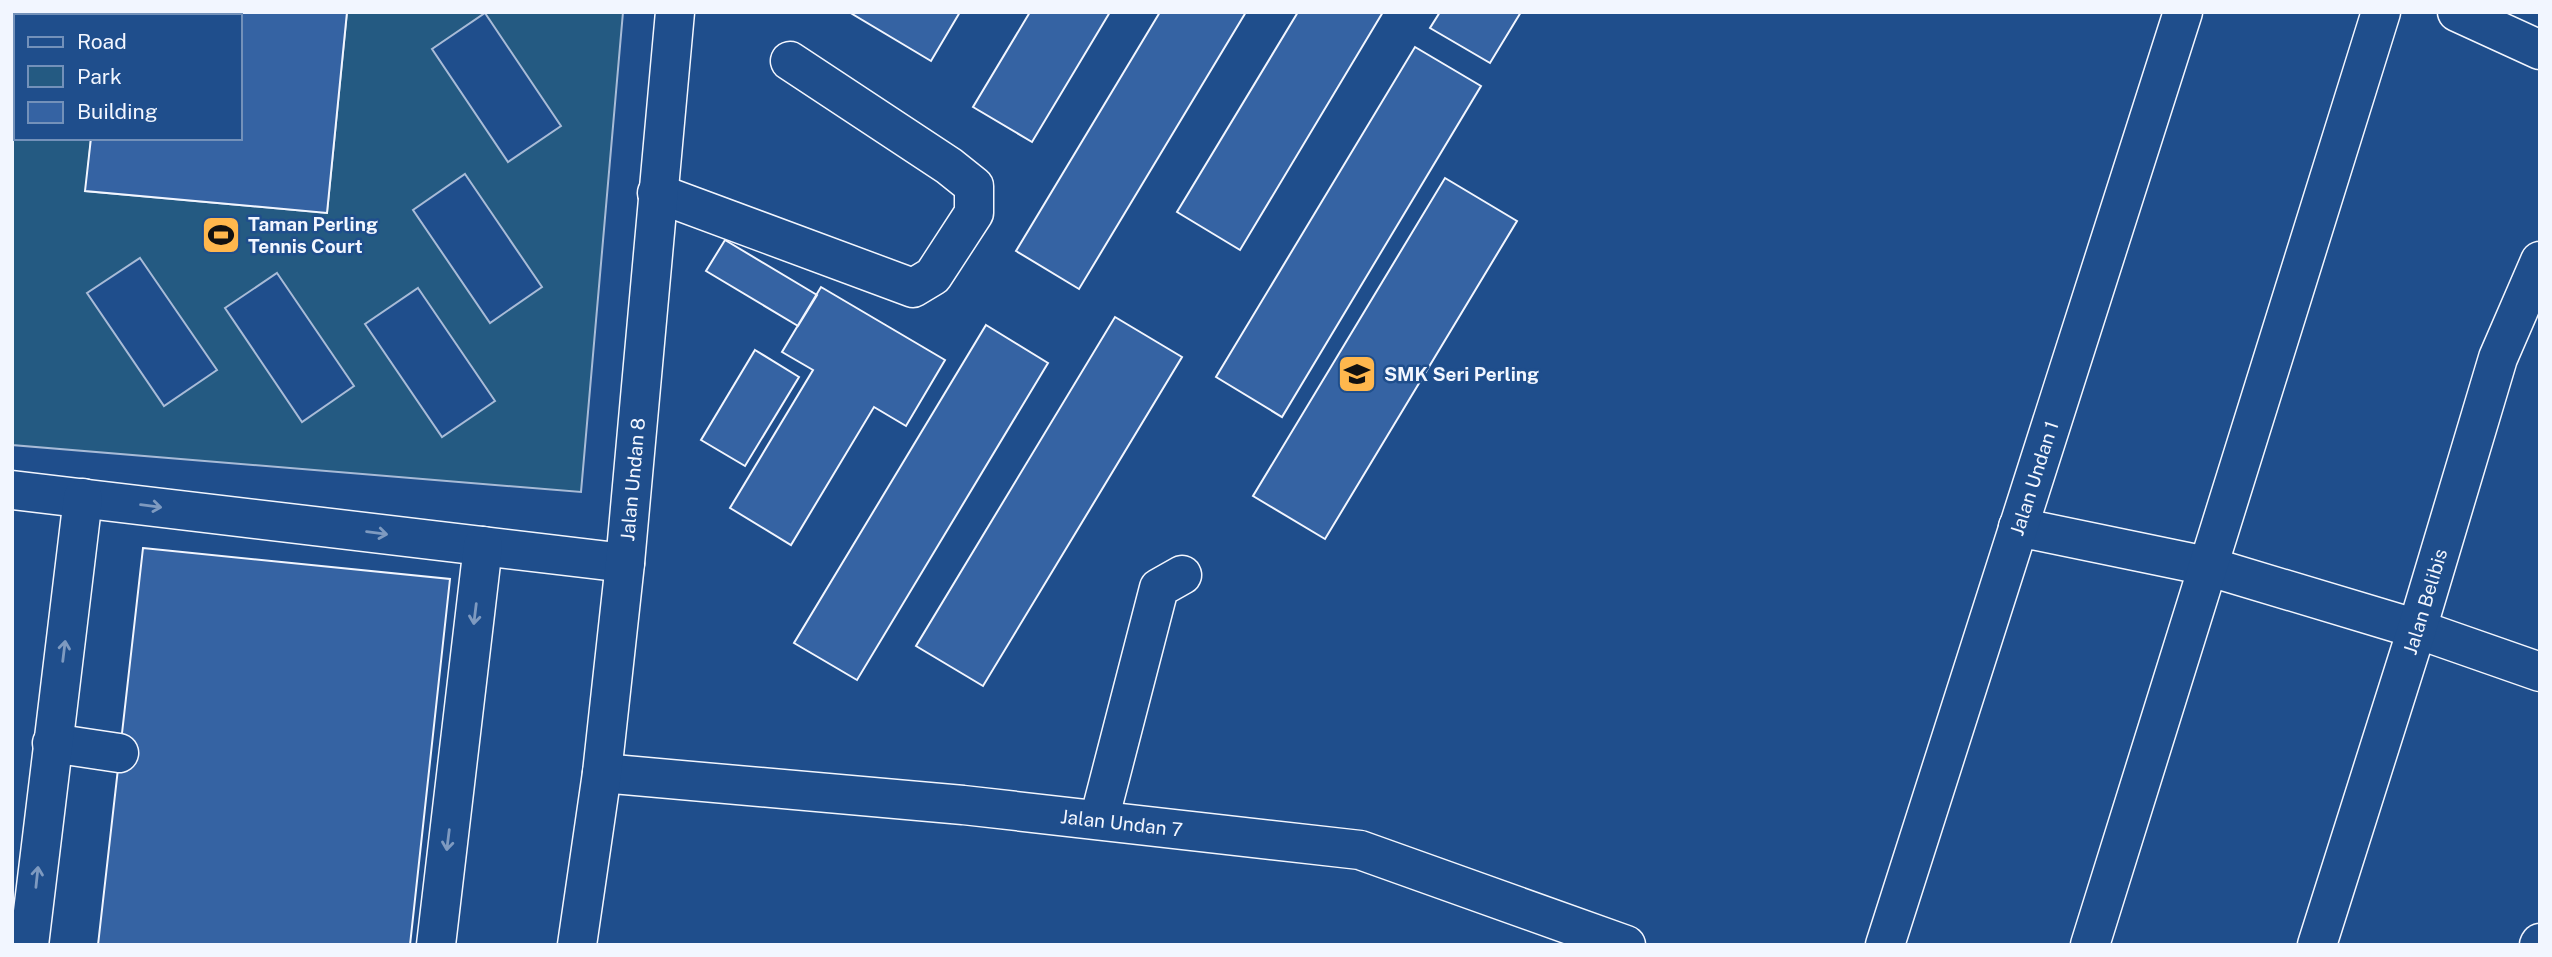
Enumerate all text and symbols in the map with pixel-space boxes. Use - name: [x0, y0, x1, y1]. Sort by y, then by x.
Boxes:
- legend: [14, 14, 242, 140]
- text: Road: [77, 29, 127, 54]
- text: Park: [77, 64, 122, 89]
- text: Building: [77, 99, 158, 124]
- place label: Taman Perling Tennis Court: [248, 213, 378, 257]
- sports icon: Taman Perling Tennis Court: [200, 214, 242, 256]
- school or university icon: SMK Seri Perling: [1336, 353, 1378, 395]
- place label: SMK Seri Perling: [1384, 363, 1539, 385]
- street label: Jalan Undan 8: [616, 417, 649, 542]
- street label: Jalan Undan 1: [2005, 418, 2063, 538]
- one-way arrow: [139, 500, 162, 513]
- one-way arrow: [365, 527, 388, 540]
- street label: Jalan Belibis: [2399, 546, 2451, 657]
- one-way arrow: [469, 602, 482, 625]
- one-way arrow: [57, 640, 70, 663]
- street label: Jalan Undan 7: [1059, 805, 1184, 841]
- one-way arrow: [442, 828, 455, 850]
- one-way arrow: [31, 866, 44, 889]

